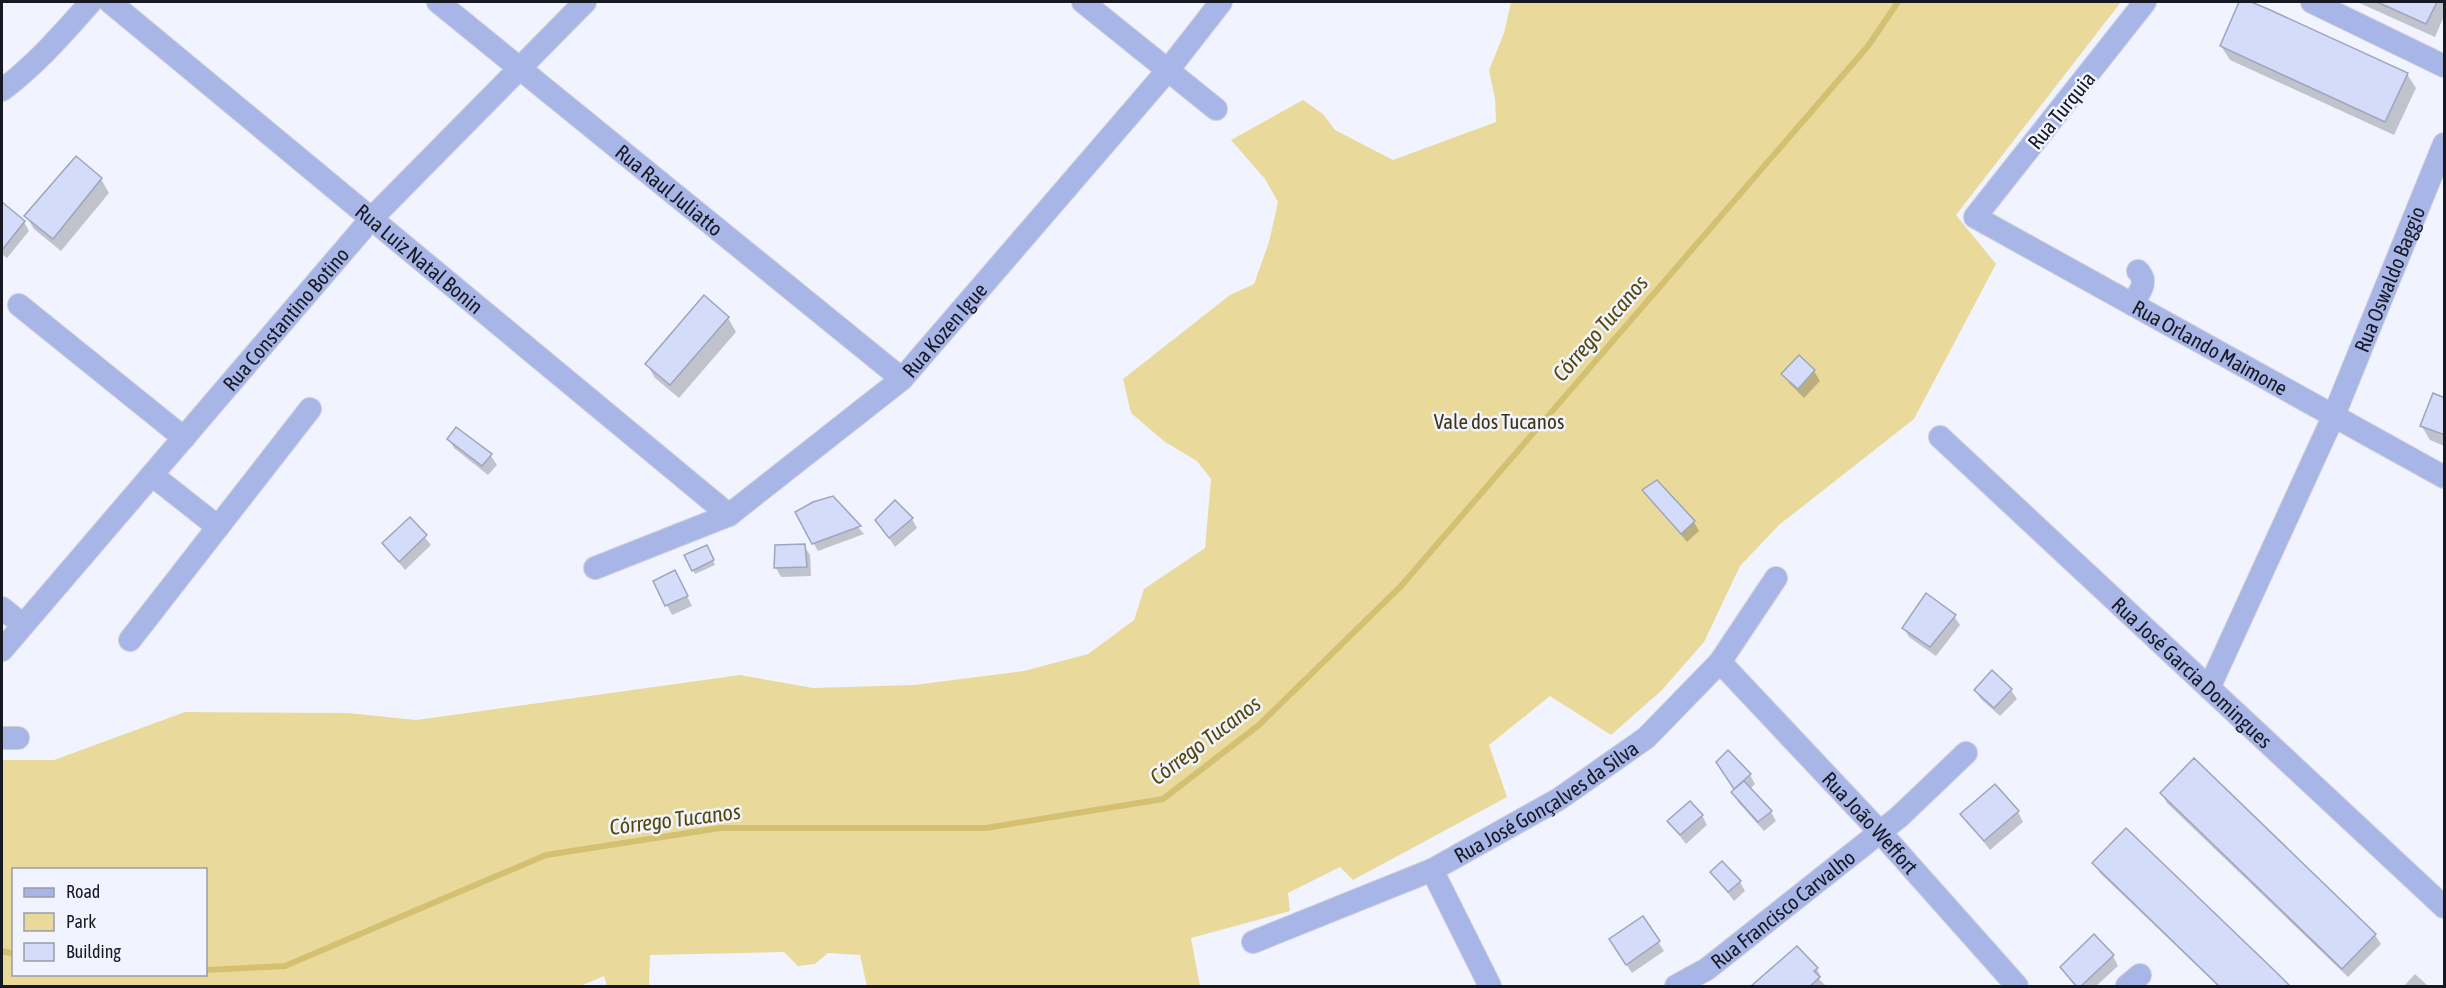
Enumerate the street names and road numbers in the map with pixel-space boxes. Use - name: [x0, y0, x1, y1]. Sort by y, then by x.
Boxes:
- street label: Rua Turquia: [2023, 67, 2099, 153]
- street label: Rua Raul Juliatto: [611, 139, 728, 241]
- street label: Rua Luiz Natal Bonin: [351, 199, 488, 318]
- street label: Rua Oswaldo Baggio: [2349, 203, 2430, 355]
- street label: Rua Constantino Botino: [218, 242, 354, 395]
- street label: Rua Kozen Igue: [897, 278, 992, 382]
- street label: Rua Orlando Maimone: [2129, 295, 2292, 400]
- street label: Rua José Garcia Domingues: [2107, 592, 2277, 753]
- street label: Rua José Gonçalves da Silva: [1450, 735, 1643, 867]
- street label: Rua João Weffort: [1818, 767, 1923, 878]
- street label: Rua Francisco Carvalho: [1706, 845, 1860, 973]

